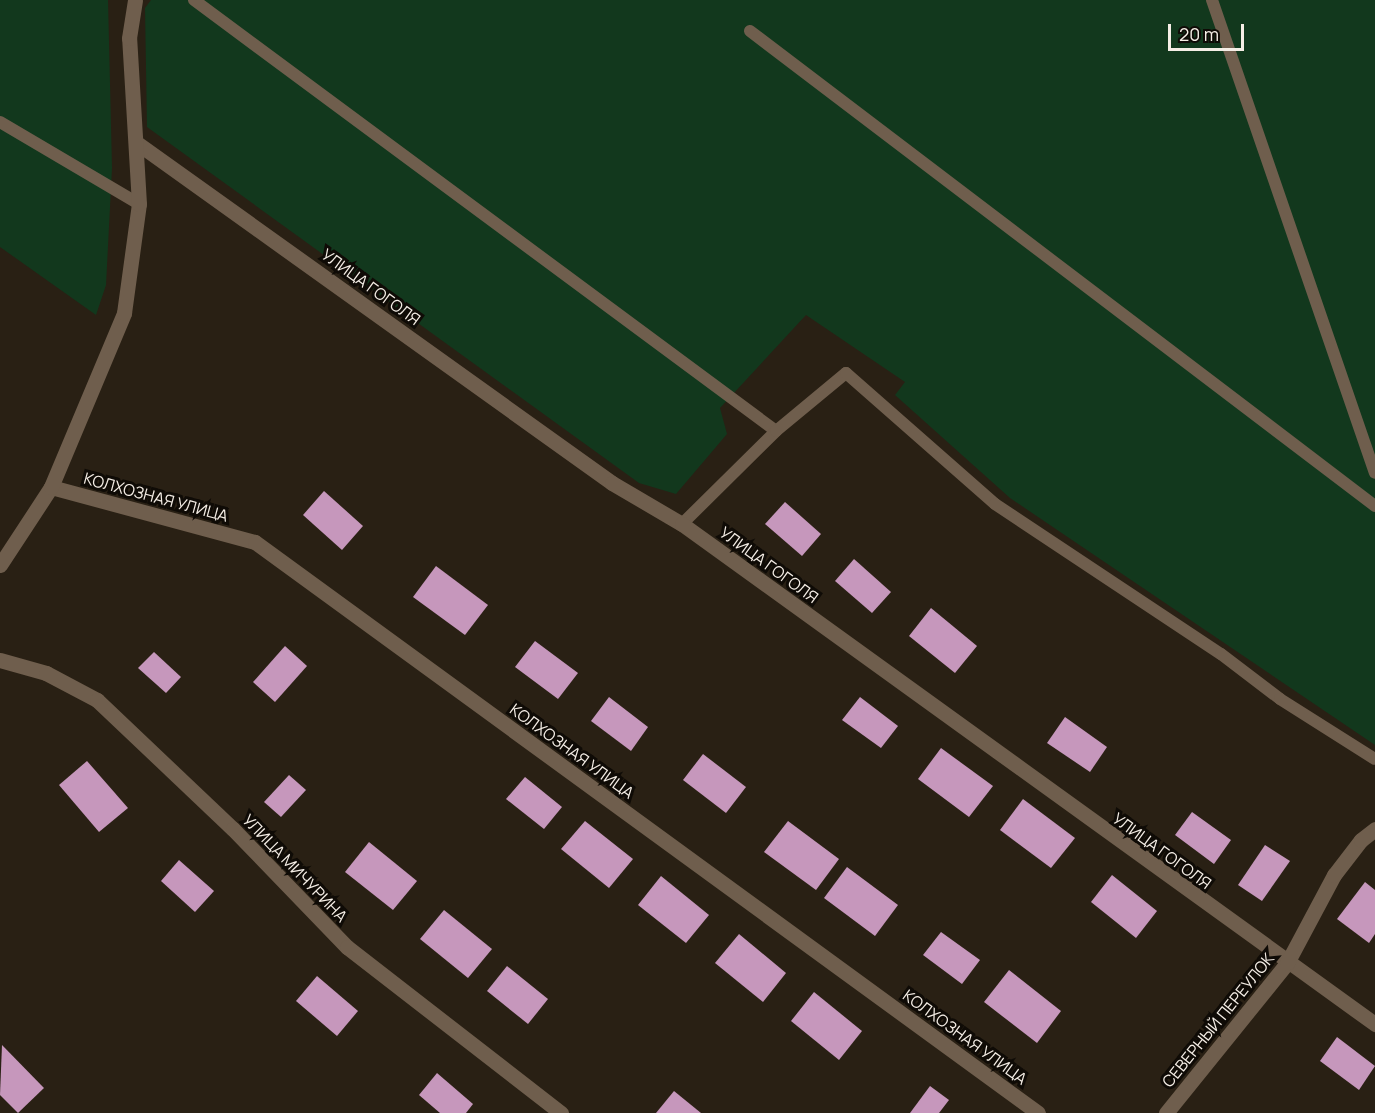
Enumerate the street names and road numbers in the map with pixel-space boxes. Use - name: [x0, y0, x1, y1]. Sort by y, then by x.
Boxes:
- street label: УЛИЦА ГОГОЛЯ: [318, 245, 424, 329]
- street label: КОЛХОЗНАЯ УЛИЦА: [82, 468, 230, 526]
- street label: УЛИЦА ГОГОЛЯ: [716, 523, 822, 607]
- street label: КОЛХОЗНАЯ УЛИЦА: [506, 700, 638, 802]
- street label: УЛИЦА ГОГОЛЯ: [1109, 809, 1215, 893]
- street label: УЛИЦА МИЧУРИНА: [239, 810, 351, 926]
- street label: СЕВЕРНЫЙ ПЕРЕУЛОК: [1158, 949, 1278, 1091]
- street label: КОЛХОЗНАЯ УЛИЦА: [899, 986, 1031, 1088]

